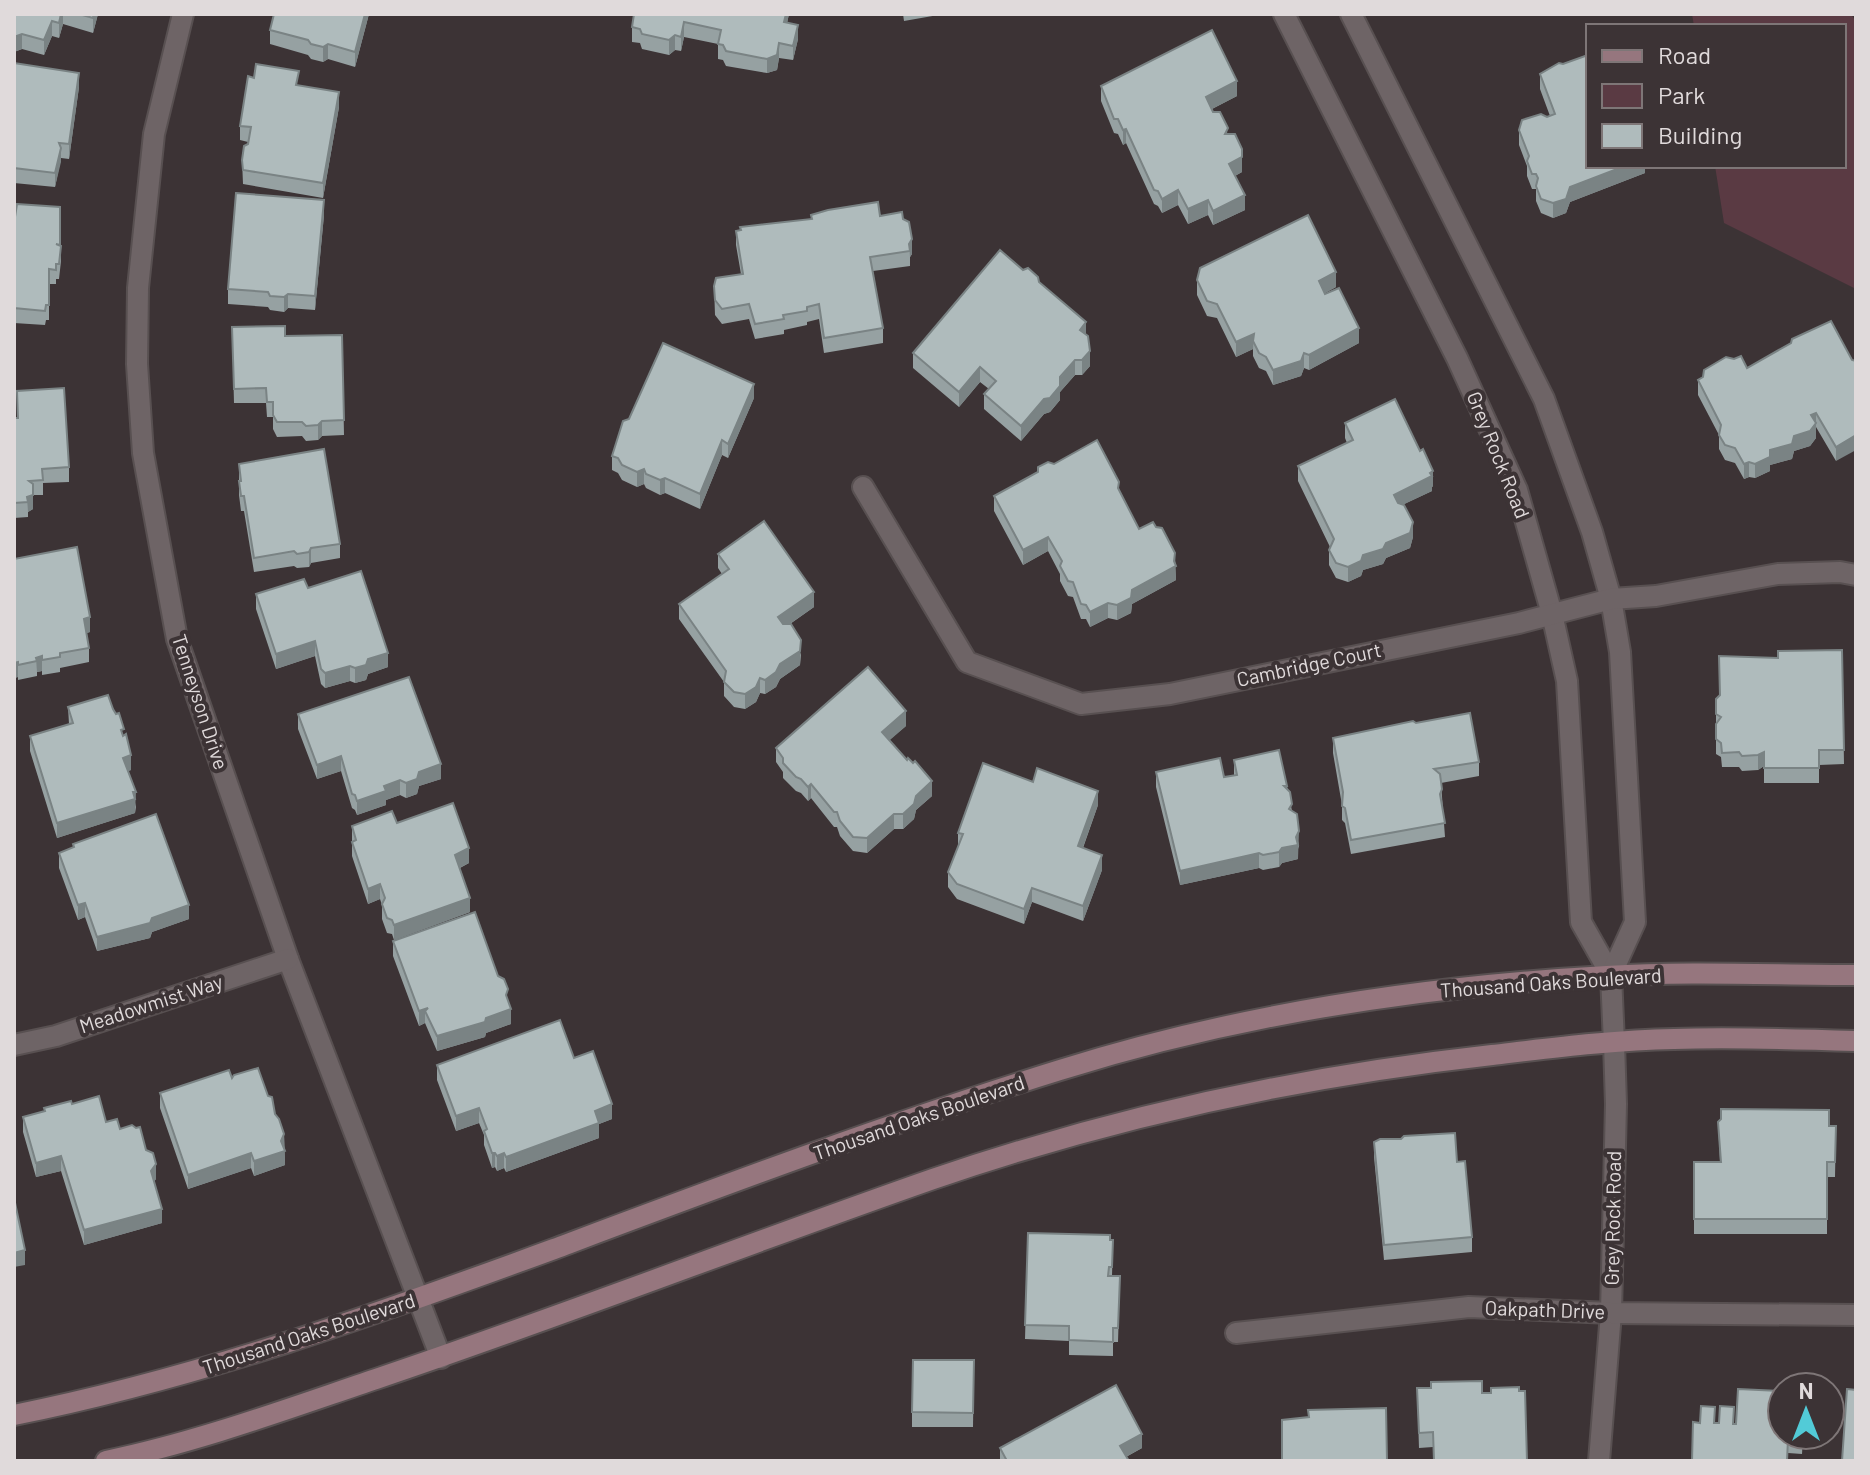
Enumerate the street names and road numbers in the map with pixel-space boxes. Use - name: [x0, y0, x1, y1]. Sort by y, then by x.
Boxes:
- street label: Grey Rock Road: [1463, 388, 1535, 522]
- street label: Tenneyson Drive: [168, 631, 234, 772]
- street label: Cambridge Court: [1234, 637, 1383, 691]
- street label: Thousand Oaks Boulevard: [1439, 962, 1662, 1002]
- street label: Meadowmist Way: [76, 969, 225, 1038]
- street label: Thousand Oaks Boulevard: [810, 1070, 1027, 1165]
- street label: Grey Rock Road: [1599, 1150, 1625, 1286]
- street label: Thousand Oaks Boulevard: [199, 1287, 418, 1379]
- street label: Oakpath Drive: [1484, 1295, 1606, 1323]

